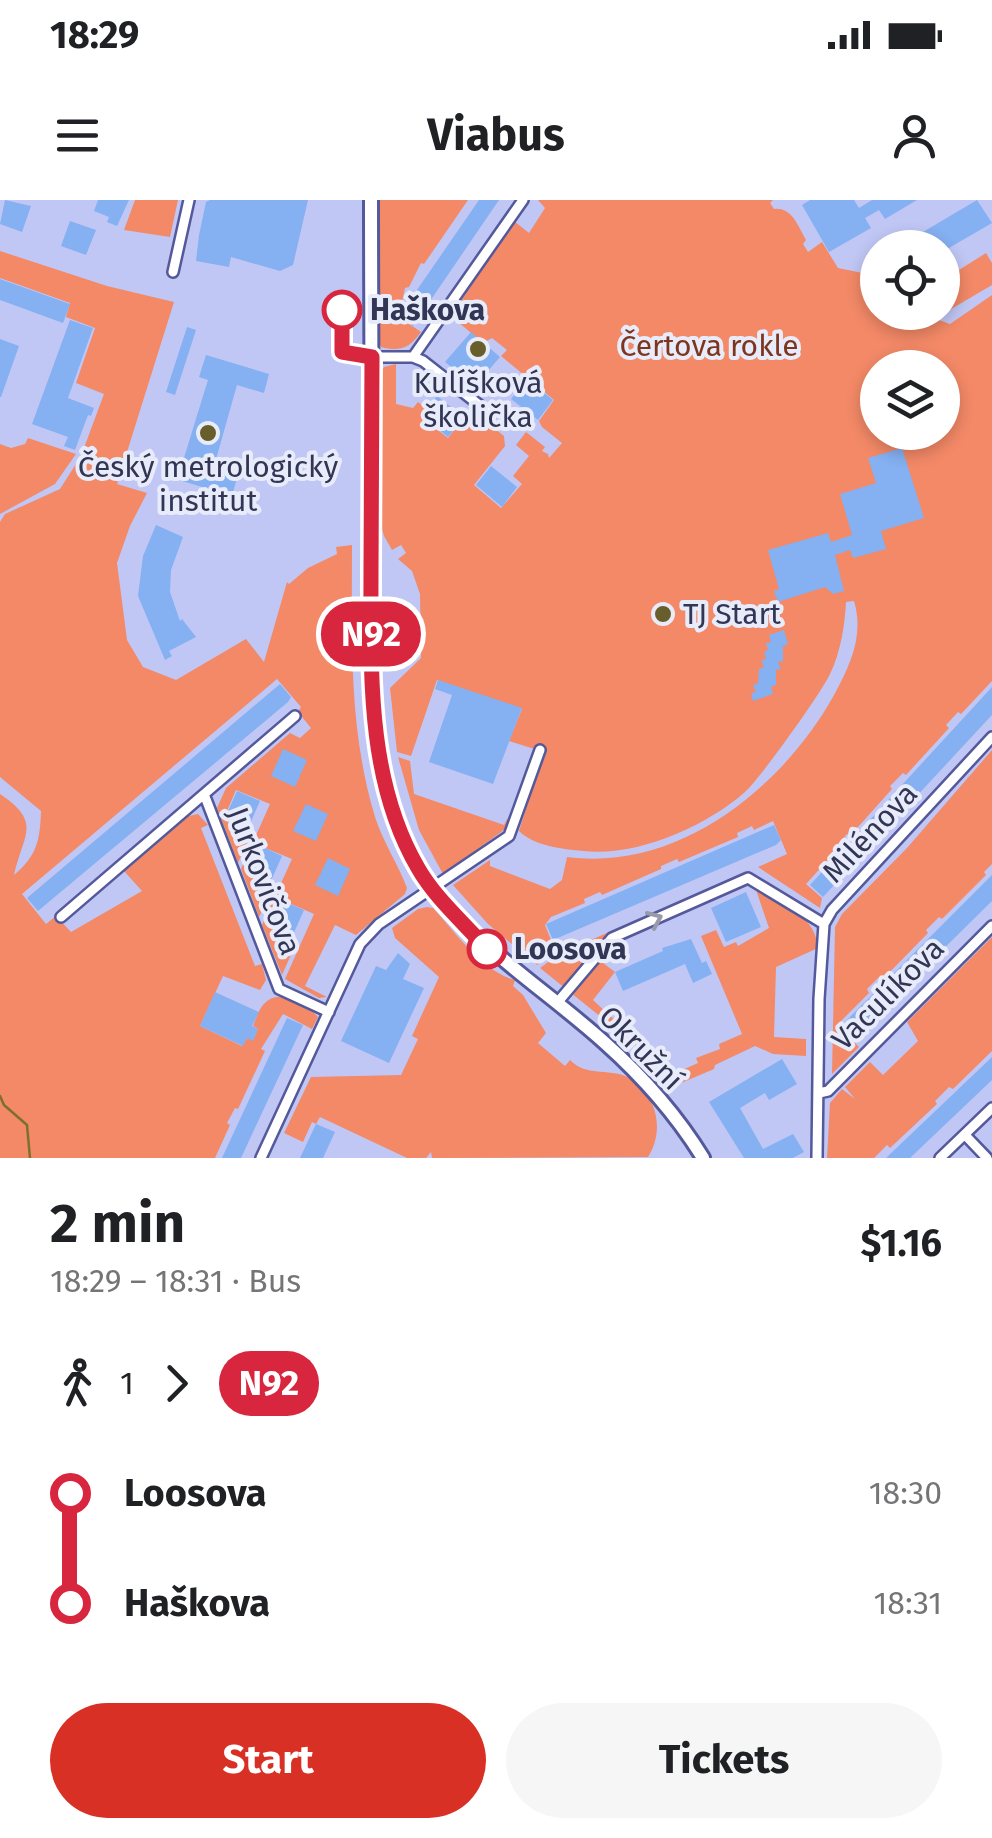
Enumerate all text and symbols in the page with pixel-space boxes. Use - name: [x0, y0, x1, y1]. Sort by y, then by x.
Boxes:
- text: 18:29: [50, 12, 139, 58]
- icon: menu: [50, 108, 105, 163]
- text: Viabus: [427, 108, 565, 162]
- icon: person: [887, 108, 942, 163]
- map controls: [860, 230, 960, 450]
- button: locate: [860, 230, 960, 330]
- marker: Haškova: [323, 291, 361, 329]
- place label: Haškova: [370, 292, 485, 328]
- park label: Čertova rokle: [619, 328, 799, 364]
- marker: Kulíšková školička: [467, 338, 489, 360]
- button: layers: [860, 350, 960, 450]
- place label: Kulíšková školička: [413, 365, 543, 435]
- marker: Český metrologický institut: [197, 422, 219, 444]
- place label: Český metrologický institut: [78, 449, 338, 519]
- place label: TJ Start: [683, 596, 781, 632]
- line badge: N92: [314, 602, 428, 666]
- marker: TJ Start: [652, 603, 674, 625]
- text: N92: [341, 613, 401, 655]
- street label: Milénova: [815, 776, 925, 890]
- street label: Jurkovičova: [219, 802, 309, 960]
- one-way arrow: [645, 911, 663, 931]
- marker: Loosova: [468, 930, 506, 968]
- street label: Vaculíkova: [824, 930, 952, 1058]
- place label: Loosova: [514, 931, 627, 967]
- street label: Okružní: [591, 998, 691, 1098]
- text: 2 min: [50, 1191, 185, 1257]
- text: $1.16: [860, 1220, 942, 1266]
- text: 18:29 – 18:31 · Bus: [50, 1262, 301, 1300]
- icon: walk: [50, 1356, 105, 1411]
- icon: forward: [149, 1356, 204, 1411]
- text: N92: [239, 1362, 299, 1404]
- text: 1: [120, 1364, 134, 1402]
- text: Loosova: [124, 1470, 267, 1516]
- text: 18:30: [869, 1474, 942, 1512]
- text: Haškova: [124, 1580, 270, 1626]
- text: 18:31: [874, 1584, 942, 1622]
- button: Start: [50, 1703, 486, 1818]
- button: Tickets: [506, 1703, 942, 1818]

